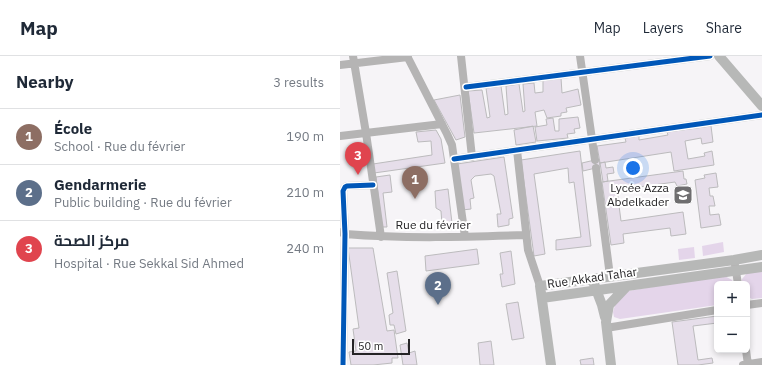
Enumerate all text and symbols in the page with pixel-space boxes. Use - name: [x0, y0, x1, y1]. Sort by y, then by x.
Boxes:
- text: Map: [20, 16, 58, 40]
- text: Map: [594, 19, 621, 37]
- text: Layers: [643, 19, 684, 37]
- text: Share: [706, 19, 742, 37]
- text: Nearby: [16, 71, 74, 93]
- text: 3 results: [273, 74, 324, 91]
- text: École: [54, 119, 92, 138]
- text: 1: [25, 128, 33, 145]
- text: 190 m: [286, 128, 324, 145]
- text: School · Rue du février: [54, 138, 185, 155]
- pin: 3: [345, 142, 371, 175]
- your location: [623, 158, 643, 178]
- pin: 1: [402, 166, 428, 199]
- text: Gendarmerie: [54, 175, 147, 194]
- place label: Lycée Azza Abdelkader: [607, 180, 670, 209]
- text: 2: [25, 184, 33, 201]
- text: 210 m: [286, 184, 324, 201]
- school or university icon: Lycée Azza Abdelkader: [672, 184, 694, 206]
- text: Public building · Rue du février: [54, 194, 232, 211]
- street label: Rue du février: [395, 217, 471, 232]
- text: مركز الصحة: [54, 231, 130, 250]
- text: 3: [25, 240, 33, 257]
- text: 240 m: [286, 240, 324, 257]
- text: Hospital · Rue Sekkal Sid Ahmed: [54, 255, 244, 272]
- street label: Rue Akkad Tahar: [546, 264, 638, 291]
- pin: 2: [425, 272, 451, 305]
- map controls: [714, 281, 750, 353]
- button: +: [714, 281, 750, 317]
- button: −: [714, 317, 750, 353]
- scale bar: [352, 337, 410, 356]
- text: 50 m: [358, 339, 383, 353]

